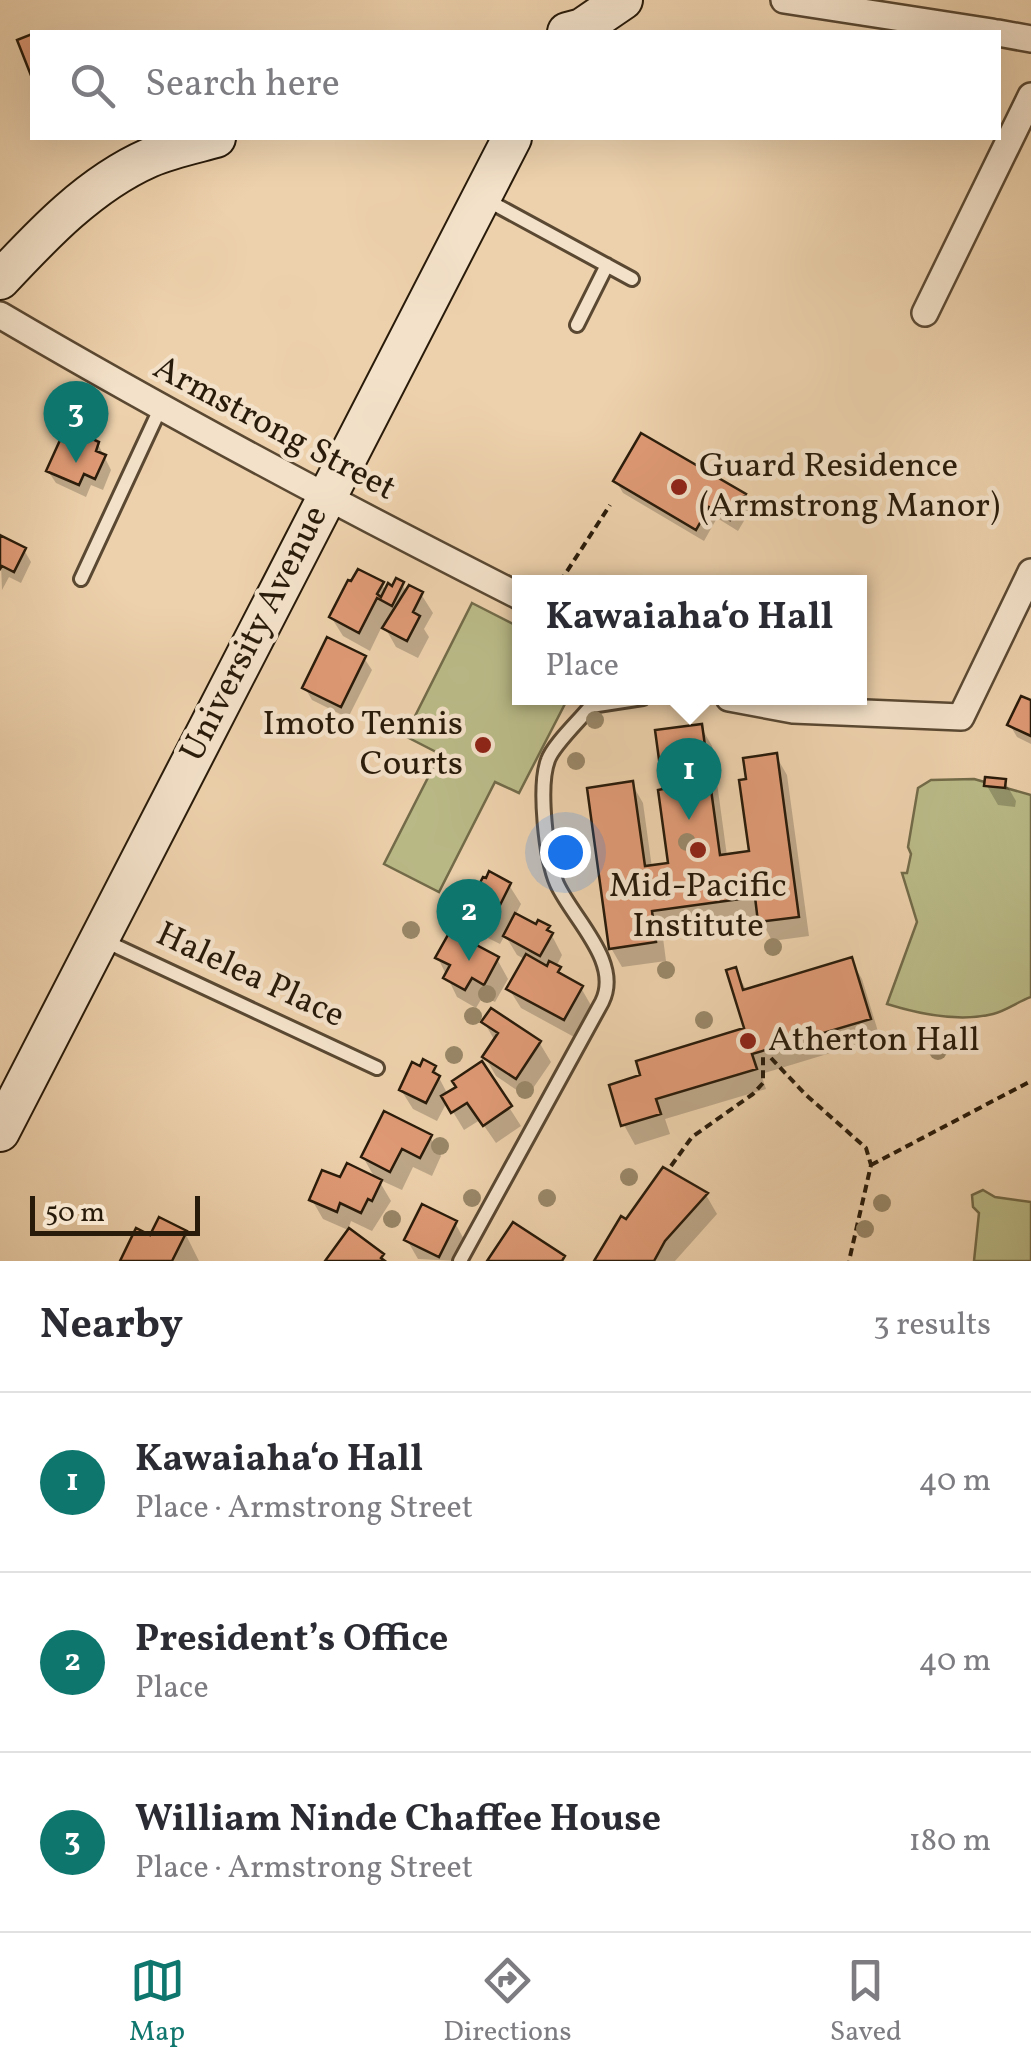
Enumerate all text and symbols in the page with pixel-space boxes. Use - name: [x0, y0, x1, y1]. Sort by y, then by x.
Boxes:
- search box: [30, 30, 1001, 140]
- icon: search: [65, 58, 120, 113]
- text: Search here: [145, 59, 340, 112]
- street label: Armstrong Street: [144, 345, 404, 513]
- pin: 3: [44, 380, 108, 463]
- place label: Guard Residence (Armstrong Manor): [699, 443, 1000, 531]
- marker: Guard Residence (Armstrong Manor): [668, 476, 690, 498]
- street label: University Avenue: [170, 498, 340, 770]
- popup: [512, 575, 867, 705]
- text: Kawaiahaʻo Hall: [545, 592, 834, 645]
- text: Place: [545, 645, 619, 689]
- place label: Imoto Tennis Courts: [263, 701, 463, 789]
- marker: Imoto Tennis Courts: [472, 734, 494, 756]
- pin: 1: [656, 738, 722, 820]
- your location: [540, 827, 591, 878]
- marker: Mid-Pacific Institute: [687, 839, 709, 861]
- place label: Mid-Pacific Institute: [609, 863, 787, 951]
- pin: 2: [436, 878, 502, 961]
- street label: Halelea Place: [148, 911, 352, 1041]
- place label: Atherton Hall: [768, 1017, 980, 1065]
- marker: Atherton Hall: [737, 1030, 759, 1052]
- scale bar: [30, 1191, 200, 1236]
- text: 50 m: [45, 1194, 105, 1233]
- text: Nearby: [40, 1297, 183, 1356]
- text: 3 results: [873, 1304, 991, 1348]
- text: Kawaiahaʻo Hall: [135, 1434, 423, 1487]
- text: 1: [66, 1460, 79, 1504]
- text: 40 m: [919, 1460, 991, 1504]
- text: Place · Armstrong Street: [135, 1487, 473, 1531]
- text: President’s Office: [135, 1614, 449, 1667]
- text: 2: [64, 1640, 81, 1684]
- text: 40 m: [919, 1640, 991, 1684]
- text: Place: [135, 1667, 209, 1711]
- text: William Ninde Chaffee House: [135, 1794, 661, 1847]
- text: 3: [64, 1820, 81, 1864]
- text: 180 m: [908, 1820, 991, 1864]
- text: Place · Armstrong Street: [135, 1847, 473, 1891]
- tab: Map: [129, 1953, 185, 2052]
- tab: Directions: [443, 1953, 572, 2052]
- tab: Saved: [830, 1953, 902, 2052]

